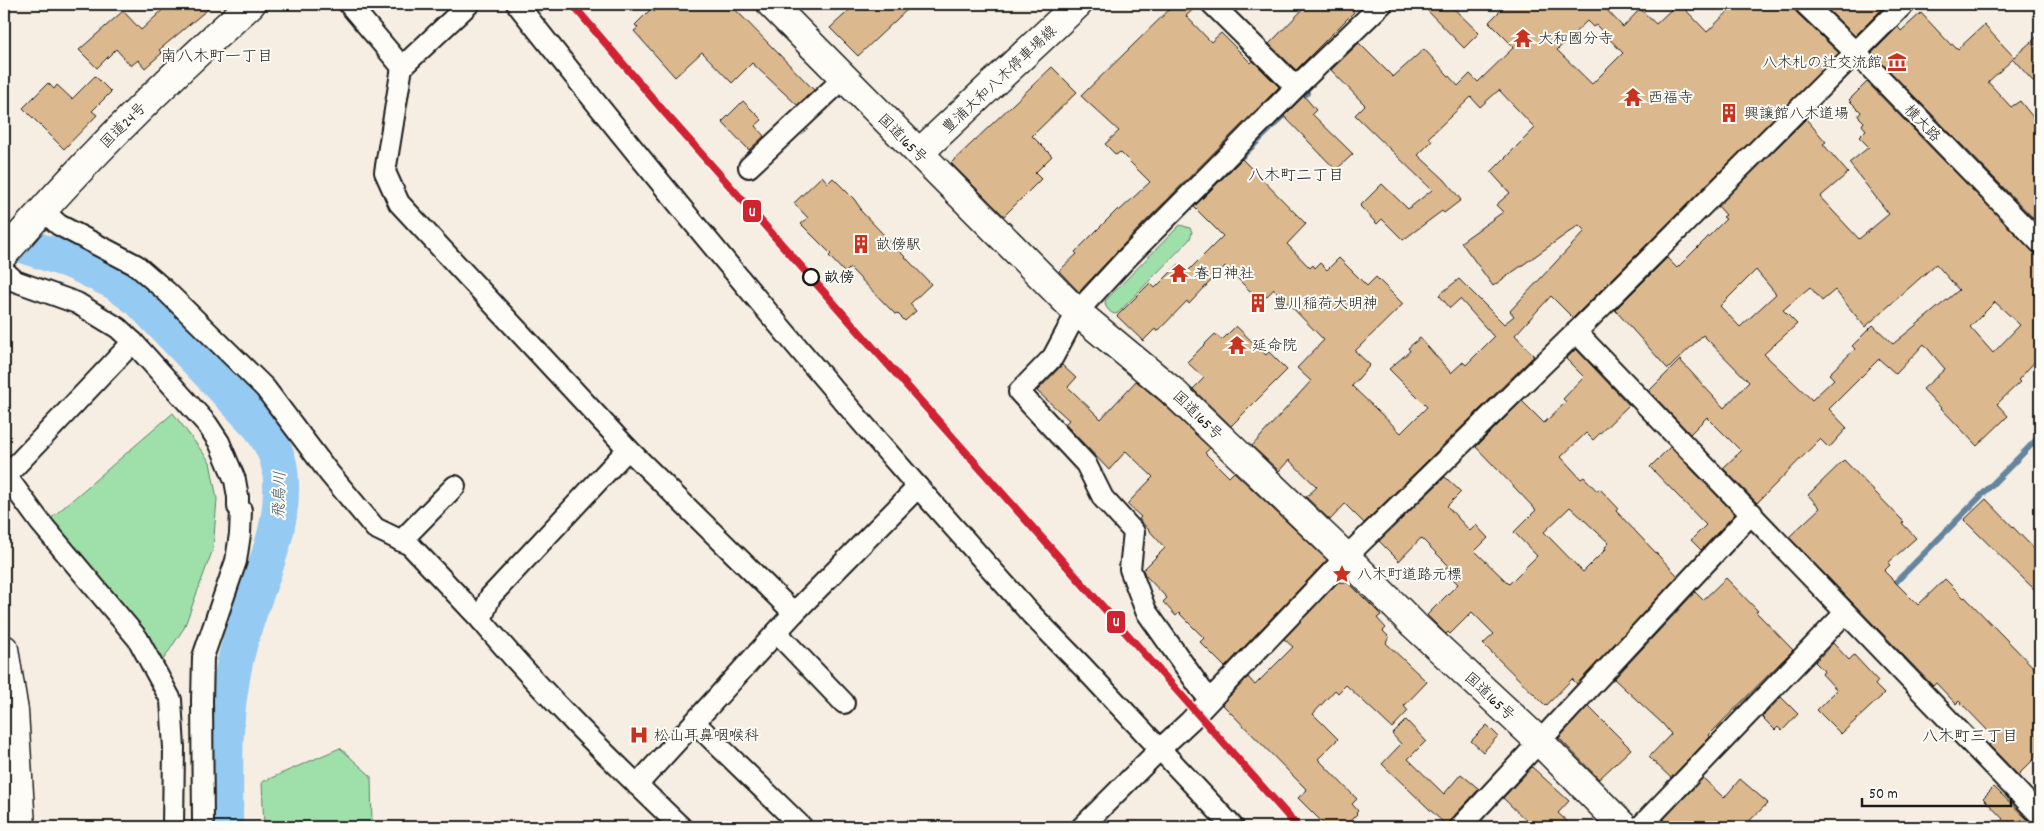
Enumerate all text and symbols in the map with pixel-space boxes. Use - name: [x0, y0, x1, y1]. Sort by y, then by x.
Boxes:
- street label: 豊浦大和八木停車場線: [938, 21, 1063, 140]
- temple icon: 大和國分寺: [1512, 27, 1534, 49]
- place label: 大和國分寺: [1538, 29, 1613, 51]
- district label: 南八木町一丁目: [161, 46, 273, 69]
- museum icon: 八木札の辻交流館: [1886, 51, 1908, 73]
- place label: 八木札の辻交流館: [1762, 53, 1882, 75]
- temple icon: 西福寺: [1622, 86, 1644, 108]
- place label: 西福寺: [1648, 88, 1693, 110]
- street label: 国道24号: [96, 98, 153, 155]
- street label: 横大路: [1898, 101, 1945, 148]
- building icon: 興譲館八木道場: [1718, 102, 1740, 124]
- place label: 興譲館八木道場: [1744, 104, 1849, 126]
- street label: 国道165号: [872, 110, 931, 169]
- district label: 八木町二丁目: [1248, 165, 1344, 188]
- line badge: U: [742, 199, 762, 223]
- text: U: [749, 203, 756, 223]
- building icon: 畝傍駅: [850, 233, 872, 255]
- place label: 畝傍駅: [876, 235, 921, 257]
- temple icon: 春日神社: [1168, 262, 1190, 284]
- place label: 春日神社: [1194, 264, 1254, 286]
- marker: 畝傍: [802, 268, 820, 286]
- place label: 畝傍: [824, 268, 854, 290]
- building icon: 豊川稲荷大明神: [1247, 292, 1269, 314]
- place label: 豊川稲荷大明神: [1273, 294, 1378, 316]
- temple icon: 延命院: [1226, 334, 1248, 356]
- place label: 延命院: [1252, 336, 1297, 358]
- street label: 国道165号: [1166, 387, 1227, 446]
- water label: 飛鳥川: [268, 471, 293, 519]
- place icon: 八木町道路元標: [1331, 563, 1353, 585]
- place label: 八木町道路元標: [1357, 565, 1462, 587]
- line badge: U: [1106, 610, 1126, 634]
- text: U: [1113, 613, 1120, 633]
- street label: 国道165号: [1458, 668, 1519, 727]
- hospital icon: 松山耳鼻咽喉科: [628, 724, 650, 746]
- place label: 松山耳鼻咽喉科: [654, 726, 759, 748]
- district label: 八木町三丁目: [1922, 726, 2018, 749]
- scale bar: [1862, 776, 2010, 808]
- text: 50 m: [1869, 784, 1898, 806]

